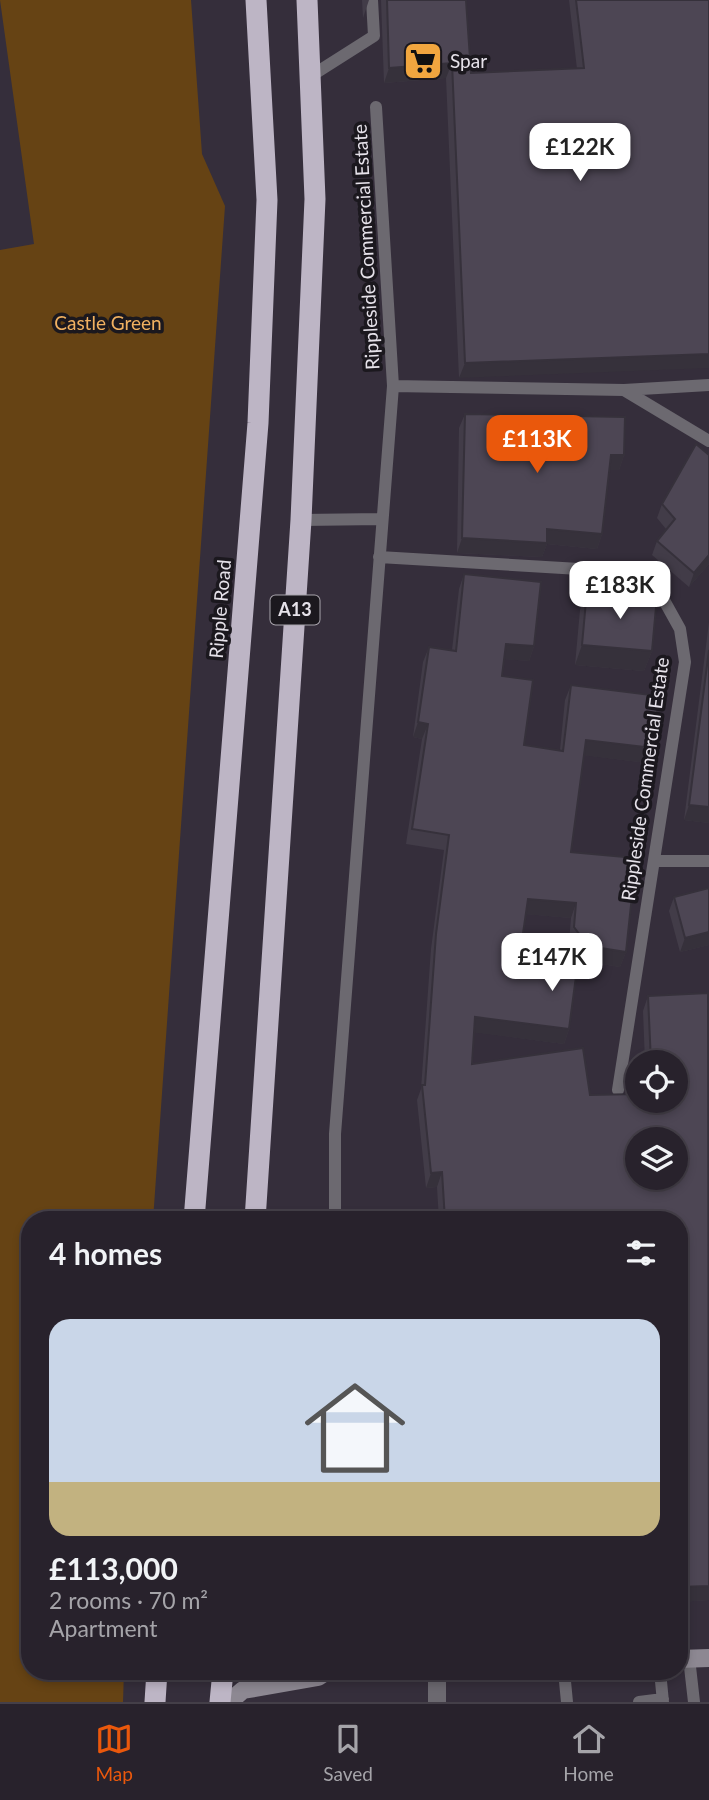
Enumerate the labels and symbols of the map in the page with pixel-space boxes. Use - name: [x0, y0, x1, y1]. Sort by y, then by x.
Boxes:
- supermarket icon: Spar: [402, 40, 444, 82]
- place label: Spar: [450, 49, 487, 72]
- street label: Rippleside Commercial Estate: [348, 124, 383, 370]
- pin: £122K: [531, 124, 629, 183]
- park label: Castle Green: [54, 311, 162, 334]
- pin: £113K: [488, 416, 586, 475]
- street label: Ripple Road: [204, 559, 235, 659]
- pin: £183K: [571, 562, 669, 621]
- road number: A13: [270, 596, 320, 624]
- street label: Rippleside Commercial Estate: [616, 656, 673, 902]
- pin: £147K: [503, 934, 601, 993]

